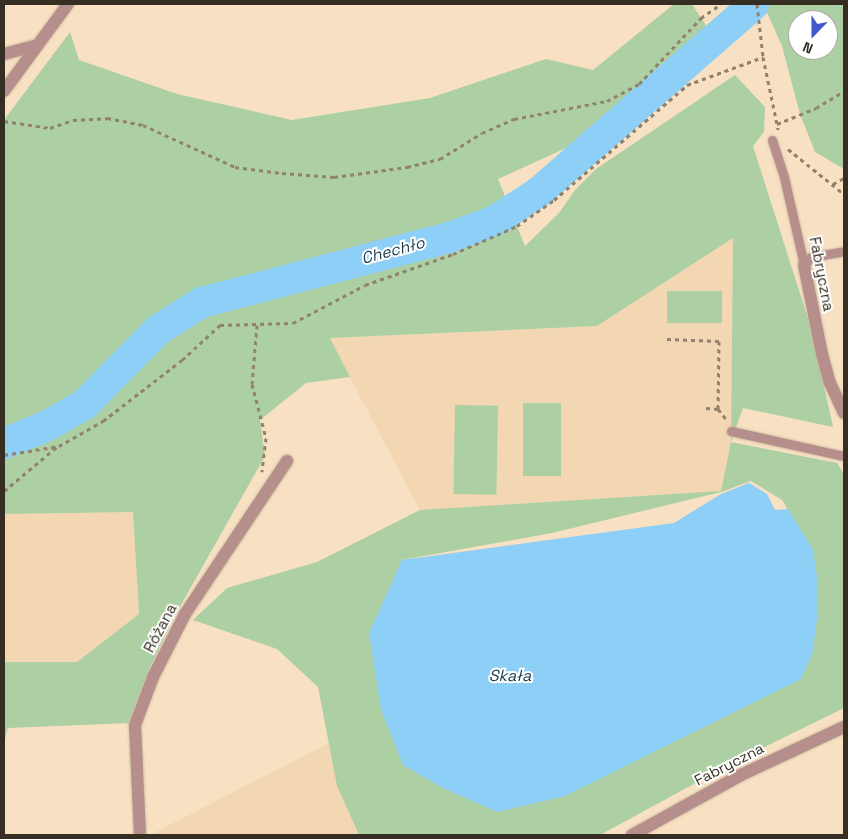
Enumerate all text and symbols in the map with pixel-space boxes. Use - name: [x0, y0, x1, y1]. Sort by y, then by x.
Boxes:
- north arrow: [788, 10, 838, 60]
- text: N: [800, 38, 815, 58]
- water label: Chechło: [359, 233, 427, 269]
- street label: Fabryczna: [806, 235, 838, 313]
- street label: Różana: [140, 601, 180, 655]
- water label: Skała: [489, 666, 531, 686]
- street label: Fabryczna: [691, 739, 767, 789]

